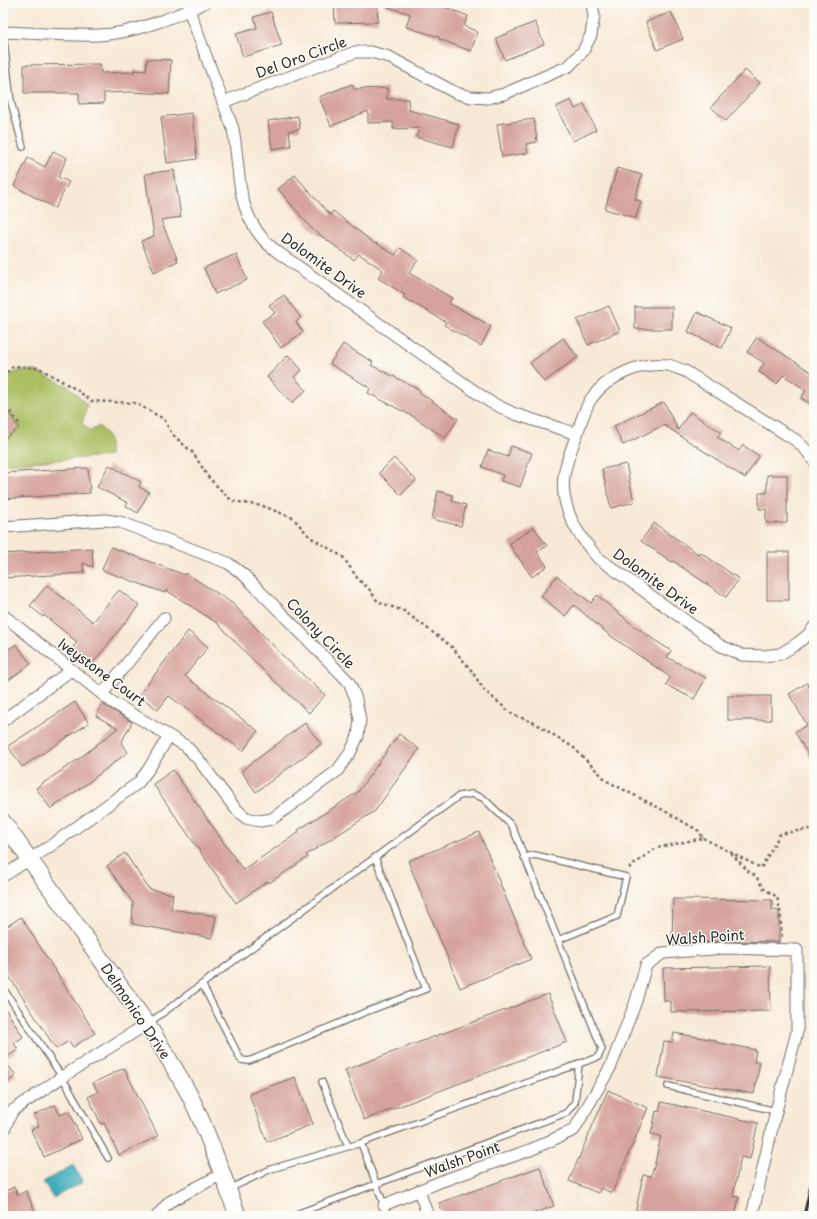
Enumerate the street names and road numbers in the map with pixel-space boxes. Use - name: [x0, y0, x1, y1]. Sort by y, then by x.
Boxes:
- street label: Del Oro Circle: [253, 31, 350, 83]
- street label: Dolomite Drive: [277, 227, 371, 303]
- street label: Dolomite Drive: [609, 543, 703, 619]
- street label: Colony Circle: [282, 593, 360, 673]
- street label: Iveystone Court: [54, 633, 150, 711]
- street label: Walsh Point: [665, 924, 745, 950]
- street label: Delmonico Drive: [96, 959, 176, 1063]
- street label: Walsh Point: [421, 1136, 503, 1182]

